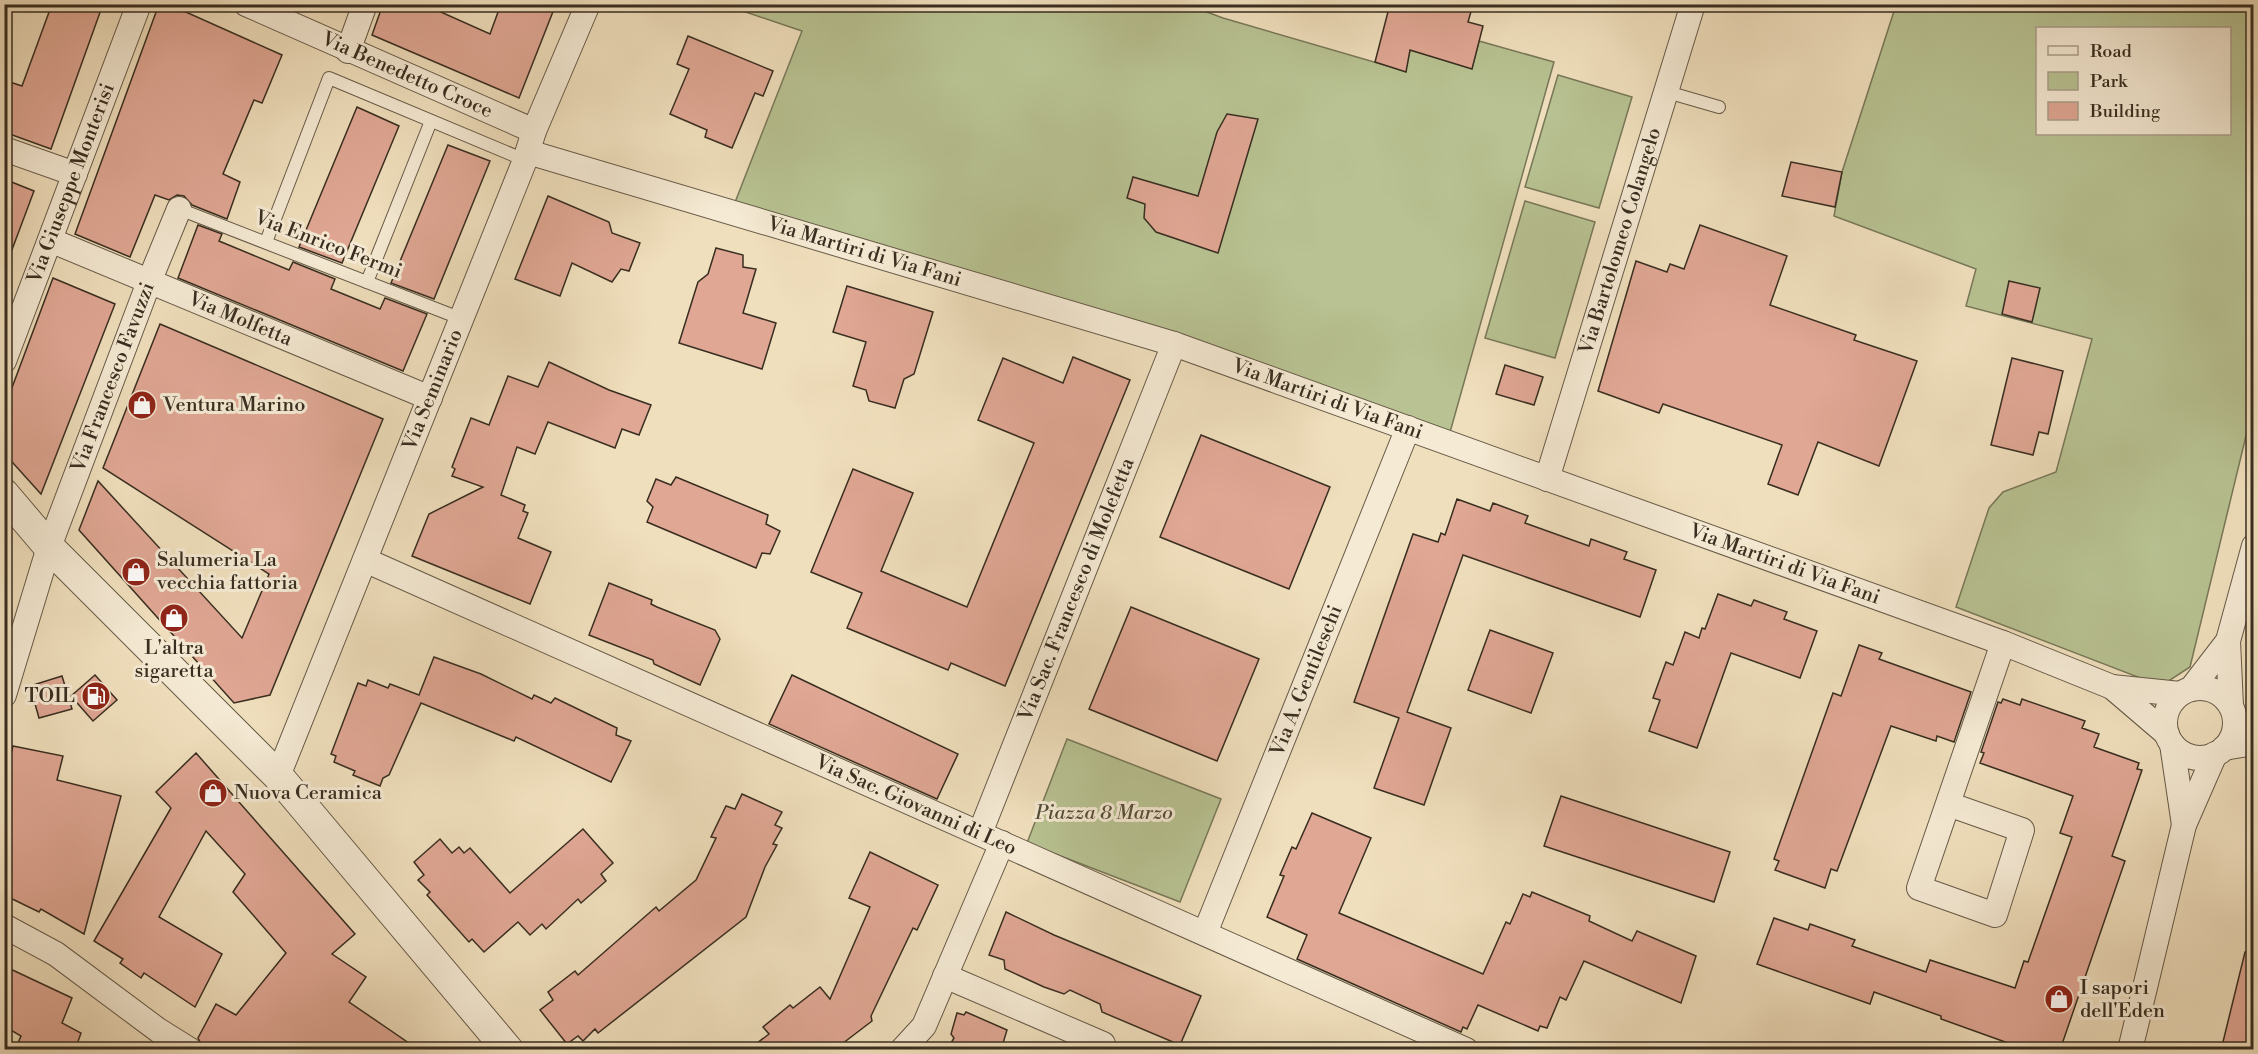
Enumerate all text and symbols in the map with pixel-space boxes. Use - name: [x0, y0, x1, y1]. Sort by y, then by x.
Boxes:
- street label: Via Benedetto Croce: [317, 26, 497, 124]
- legend: [2036, 27, 2231, 135]
- text: Road: [2090, 40, 2133, 63]
- text: Park: [2090, 70, 2129, 93]
- street label: Via Giuseppe Monterisi: [22, 79, 121, 288]
- text: Building: [2089, 100, 2161, 123]
- street label: Via Bartolomeo Colangelo: [1573, 124, 1667, 358]
- street label: Via Enrico Fermi: [250, 205, 406, 285]
- street label: Via Martiri di Via Fani: [763, 211, 965, 293]
- street label: Via Francesco Favuzzi: [65, 279, 160, 477]
- street label: Via Molfetta: [183, 286, 297, 352]
- street label: Via Seminario: [397, 325, 468, 455]
- street label: Via Martiri di Via Fani: [1228, 353, 1427, 445]
- shop icon: Ventura Marino: [126, 389, 158, 421]
- place label: Ventura Marino: [162, 393, 306, 418]
- street label: Via Sac. Francesco di Molefetta: [1013, 453, 1140, 726]
- street label: Via Martiri di Via Fani: [1685, 518, 1884, 610]
- place label: Salumeria La vecchia fattoria: [156, 548, 299, 596]
- shop icon: Salumeria La vecchia fattoria: [120, 556, 152, 588]
- street label: Via A. Gentileschi: [1265, 601, 1348, 761]
- shop icon: L'altra sigaretta: [158, 602, 190, 634]
- place label: L'altra sigaretta: [134, 636, 214, 684]
- fuel station icon: TOIL: [80, 680, 112, 712]
- place label: TOIL: [24, 684, 75, 709]
- street label: Via Sac. Giovanni di Leo: [810, 749, 1021, 861]
- shop icon: Nuova Ceramica: [197, 777, 229, 809]
- place label: Nuova Ceramica: [234, 781, 383, 806]
- park label: Piazza 8 Marzo: [1034, 801, 1173, 826]
- place label: I sapori dell'Eden: [2080, 976, 2165, 1024]
- shop icon: I sapori dell'Eden: [2043, 983, 2075, 1015]

